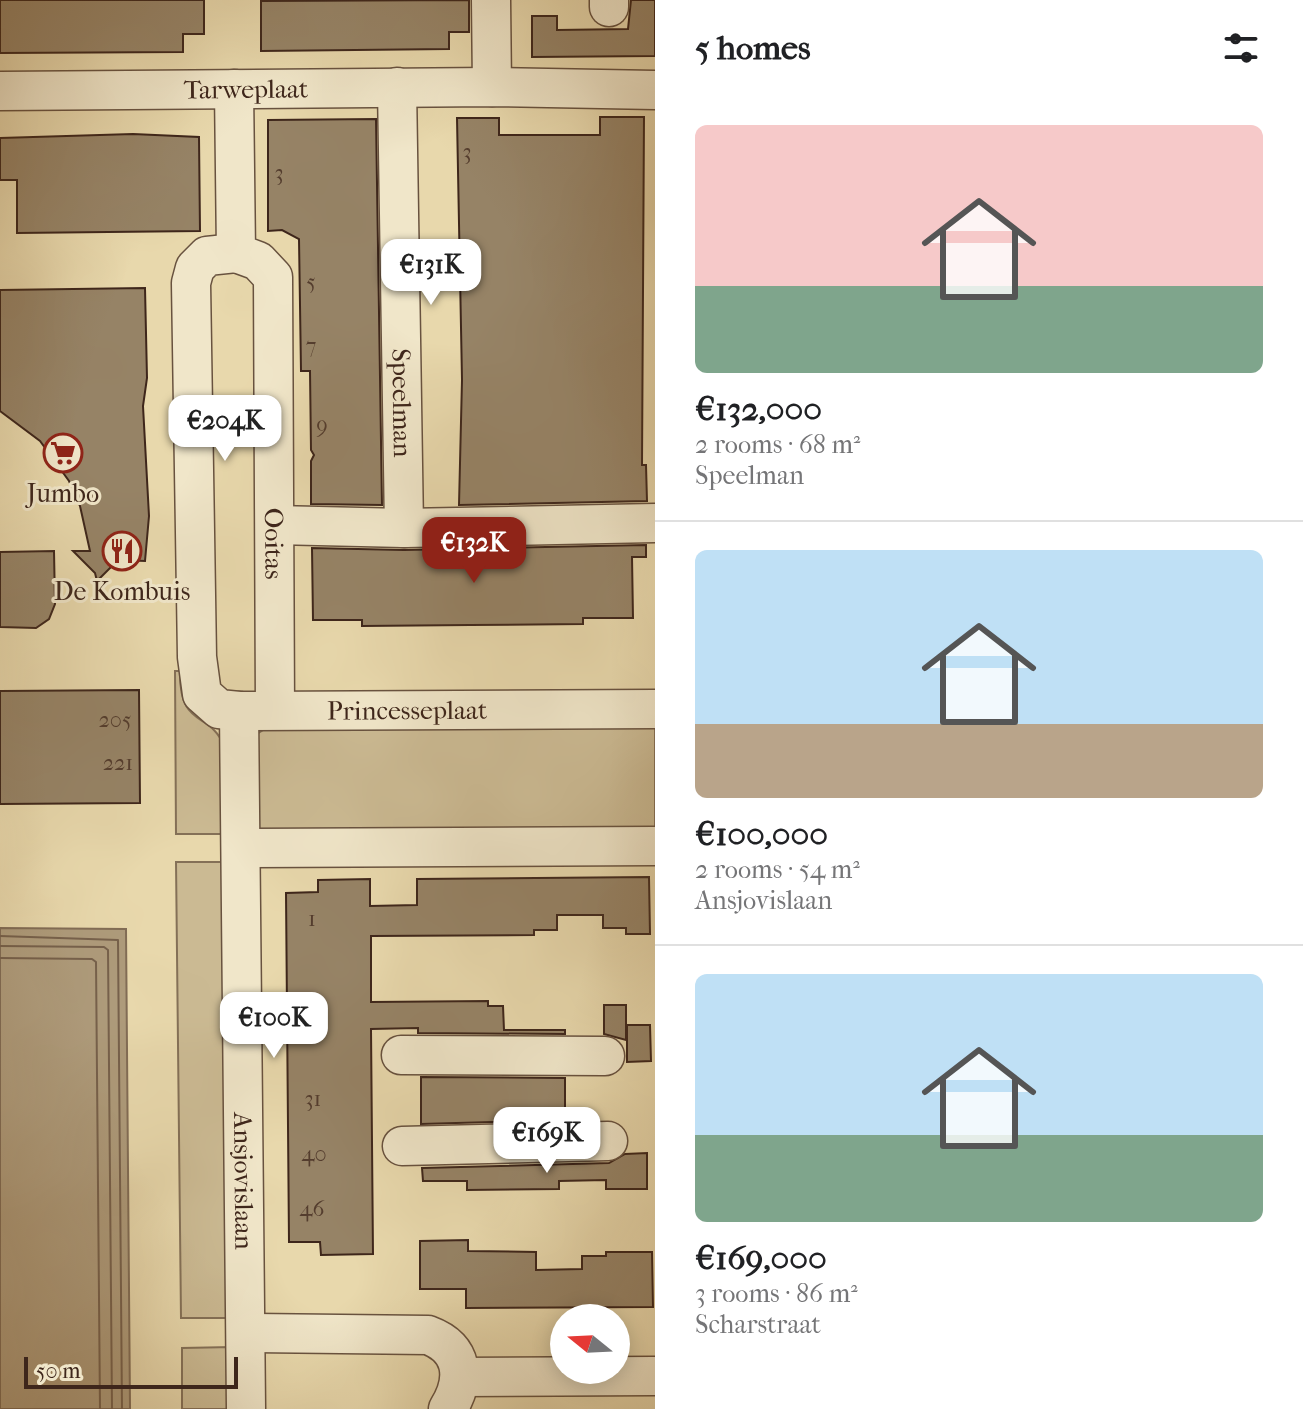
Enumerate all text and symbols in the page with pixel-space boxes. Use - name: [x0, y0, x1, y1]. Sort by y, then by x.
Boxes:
- icon: filters: [1219, 26, 1263, 70]
- text: 5 homes: [695, 28, 810, 68]
- street label: Tarweplaat: [184, 73, 309, 106]
- house number: 3: [462, 139, 472, 165]
- house number: 3: [274, 160, 284, 186]
- icon: home: [907, 177, 1051, 321]
- pin: €131K: [375, 239, 487, 307]
- text: €131K: [399, 249, 463, 280]
- house number: 5: [306, 269, 316, 295]
- house number: 7: [306, 333, 316, 359]
- street label: Speelman: [385, 348, 418, 458]
- text: €132,000: [695, 389, 822, 429]
- pin: €204K: [169, 395, 281, 463]
- text: €204K: [186, 405, 264, 436]
- house number: 9: [316, 412, 328, 438]
- text: 2 rooms · 68 m²: [695, 429, 860, 460]
- supermarket icon: Jumbo: [42, 432, 84, 474]
- text: Speelman: [695, 460, 804, 491]
- place label: Jumbo: [25, 478, 99, 509]
- street label: Ooitas: [258, 508, 289, 580]
- pin: €132K: [418, 517, 530, 585]
- text: €132K: [440, 527, 508, 558]
- restaurant icon: De Kombuis: [101, 530, 143, 572]
- place label: De Kombuis: [54, 576, 190, 607]
- icon: home: [907, 602, 1051, 746]
- street label: Princesseplaat: [327, 695, 488, 727]
- house number: 205: [99, 707, 131, 733]
- house number: 221: [103, 750, 133, 776]
- text: €100,000: [695, 814, 828, 854]
- text: 2 rooms · 54 m²: [695, 854, 860, 885]
- text: Ansjovislaan: [695, 885, 832, 916]
- house number: 1: [308, 906, 316, 932]
- pin: €100K: [218, 992, 330, 1060]
- text: €100K: [238, 1002, 310, 1033]
- icon: home: [907, 1026, 1051, 1170]
- house number: 31: [305, 1086, 321, 1112]
- pin: €169K: [491, 1107, 603, 1175]
- street label: Ansjovislaan: [227, 1111, 259, 1250]
- text: €169K: [511, 1117, 583, 1148]
- house number: 40: [301, 1141, 327, 1167]
- house number: 46: [300, 1196, 325, 1222]
- text: €169,000: [695, 1238, 827, 1278]
- text: 3 rooms · 86 m²: [695, 1278, 858, 1309]
- north arrow: [550, 1304, 630, 1384]
- map controls: [550, 1304, 630, 1384]
- text: Scharstraat: [695, 1309, 821, 1340]
- scale bar: [24, 1353, 238, 1389]
- text: 50 m: [36, 1358, 81, 1384]

